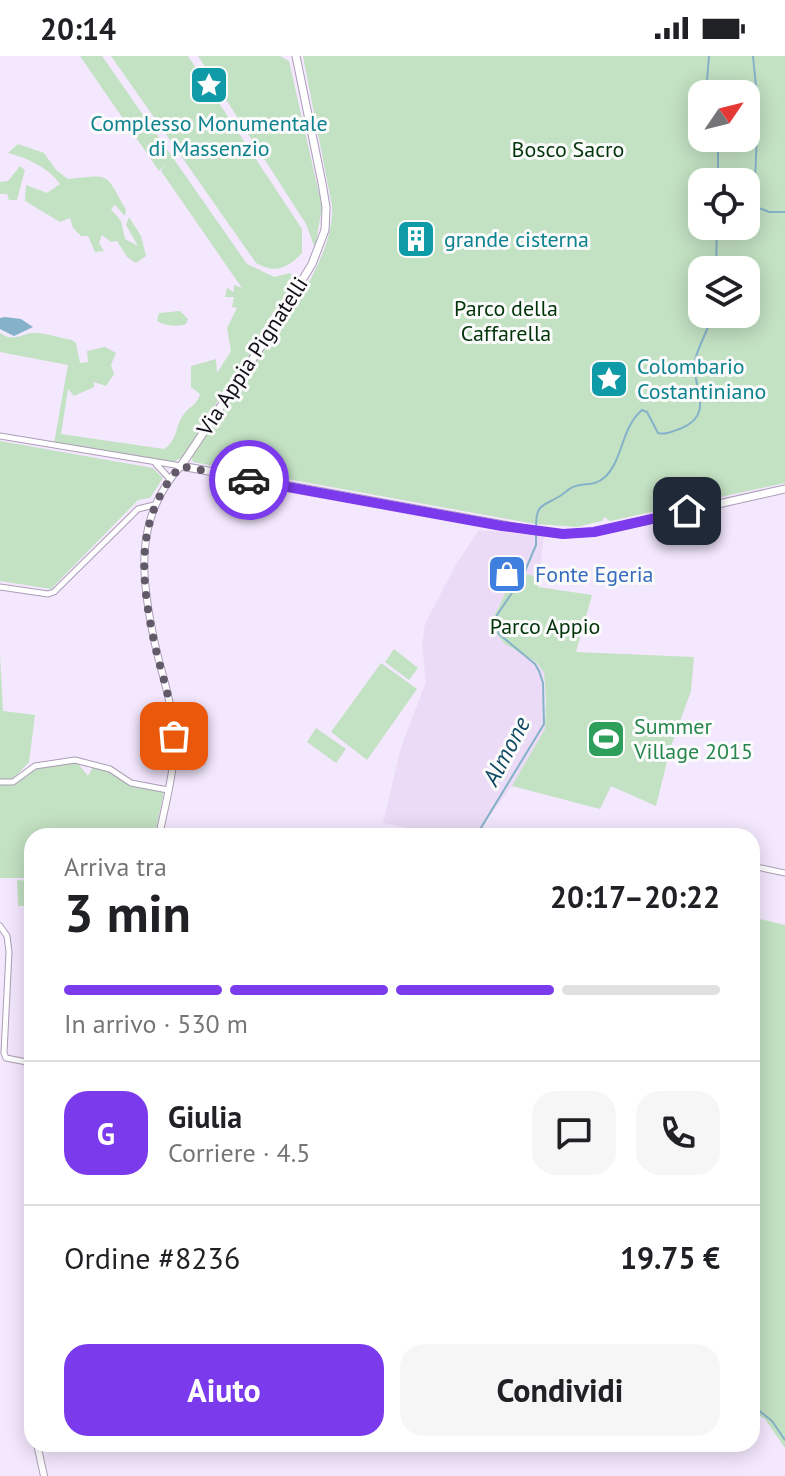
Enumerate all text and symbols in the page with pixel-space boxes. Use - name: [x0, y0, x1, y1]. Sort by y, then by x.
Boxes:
- text: 20:14: [40, 9, 116, 48]
- place icon: Complesso Monumentale di Massenzio: [188, 64, 230, 106]
- north arrow: [688, 80, 760, 152]
- map controls: [688, 80, 760, 328]
- place label: Complesso Monumentale di Massenzio: [90, 109, 328, 162]
- park label: Bosco Sacro: [512, 135, 624, 163]
- button: locate: [688, 168, 760, 240]
- building icon: grande cisterna: [395, 218, 437, 260]
- place label: grande cisterna: [444, 225, 589, 253]
- button: layers: [688, 256, 760, 328]
- street label: Via Appia Pignatelli: [190, 271, 314, 442]
- park label: Parco della Caffarella: [454, 294, 558, 347]
- place label: Colombario Costantiniano: [637, 352, 766, 405]
- place icon: Colombario Costantiniano: [588, 358, 630, 400]
- courier: [209, 440, 289, 520]
- icon: car: [227, 458, 271, 502]
- pin: [653, 477, 721, 545]
- icon: home: [665, 489, 709, 533]
- shop icon: Fonte Egeria: [486, 553, 528, 595]
- place label: Fonte Egeria: [535, 560, 654, 588]
- park label: Parco Appio: [490, 612, 600, 640]
- pin: [140, 702, 208, 770]
- water label: Almone: [475, 711, 537, 792]
- place label: Summer Village 2015: [633, 712, 753, 765]
- icon: bag: [152, 714, 196, 758]
- sports icon: Summer Village 2015: [585, 718, 627, 760]
- text: Arriva tra: [64, 850, 167, 883]
- text: 20:17–20:22: [550, 877, 720, 916]
- text: 3 min: [64, 879, 191, 946]
- text: In arrivo · 530 m: [64, 1007, 248, 1040]
- button: chat: [532, 1091, 616, 1175]
- button: phone: [636, 1091, 720, 1175]
- text: Giulia: [168, 1097, 242, 1136]
- text: G: [97, 1114, 115, 1153]
- text: Corriere · 4.5: [168, 1136, 311, 1169]
- text: Ordine #8236: [64, 1238, 240, 1277]
- text: 19.75 €: [620, 1238, 720, 1277]
- button: Aiuto: [64, 1344, 384, 1436]
- button: Condividi: [400, 1344, 720, 1436]

